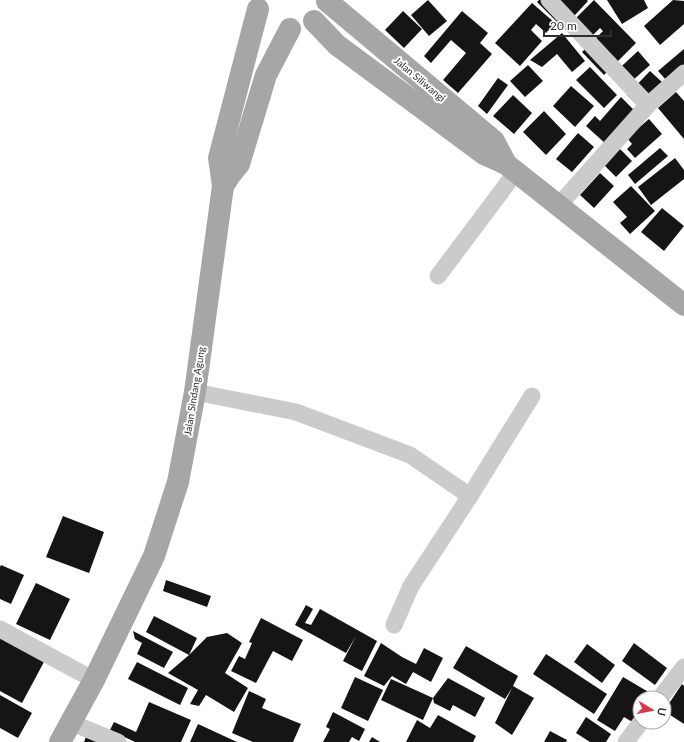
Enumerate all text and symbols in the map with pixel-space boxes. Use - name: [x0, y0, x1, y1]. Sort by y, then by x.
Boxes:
- scale bar: [544, 12, 611, 38]
- text: 20 m: [550, 18, 577, 33]
- street label: Jalan Siliwangi: [392, 54, 448, 104]
- street label: Jalan Sindang Agung: [181, 346, 207, 436]
- north arrow: [632, 690, 672, 730]
- text: U: [655, 707, 669, 717]

